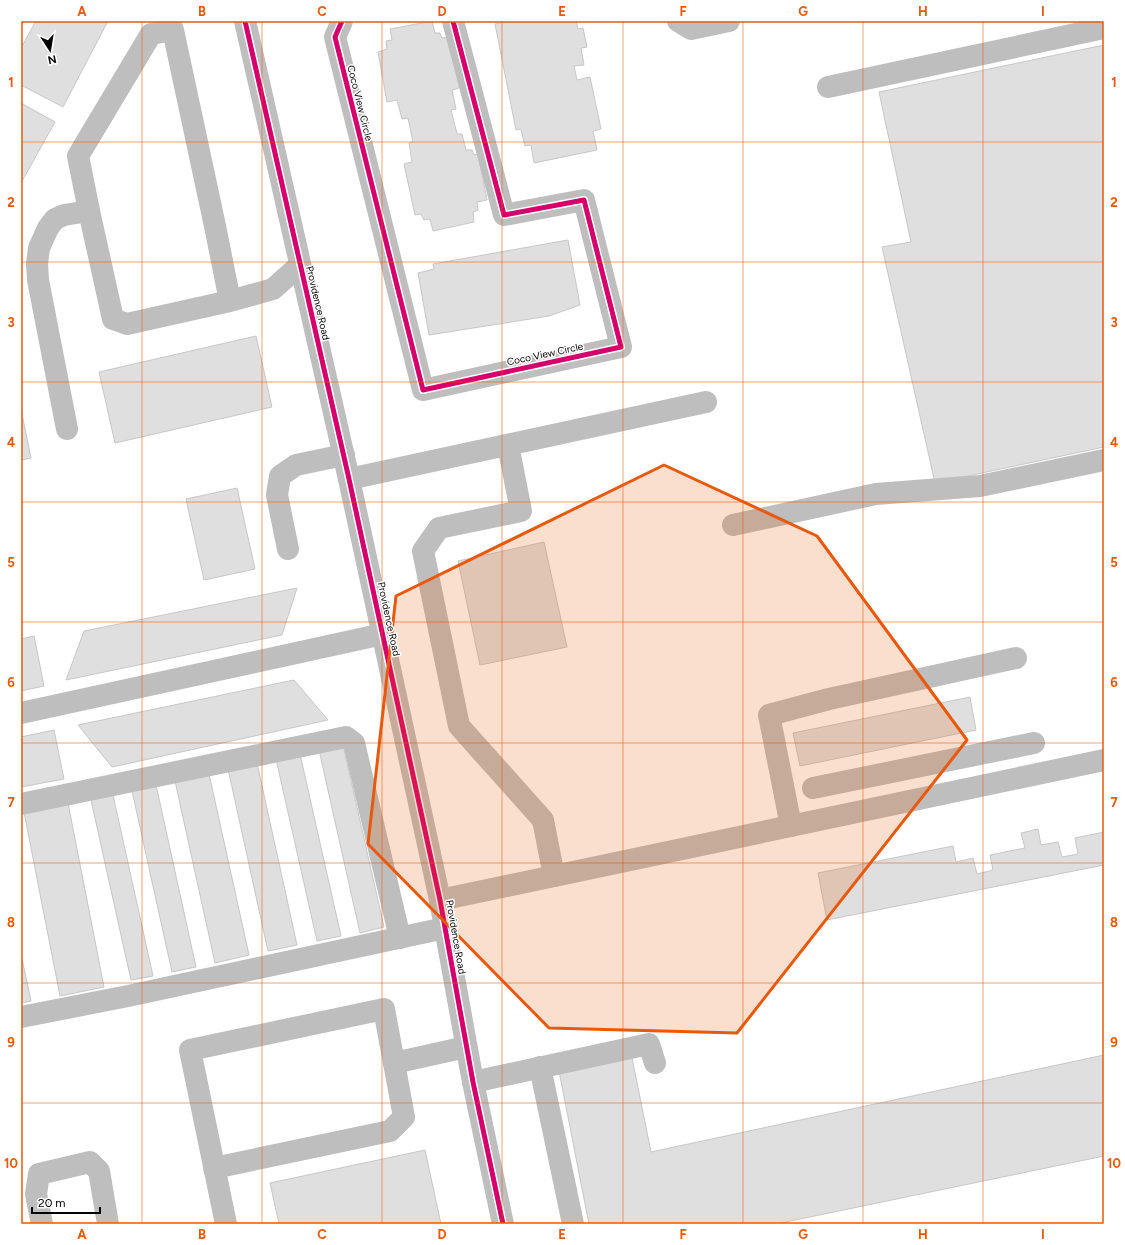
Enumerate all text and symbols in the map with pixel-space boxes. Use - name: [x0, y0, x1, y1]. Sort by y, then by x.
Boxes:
- text: A: [77, 4, 87, 19]
- text: B: [198, 4, 206, 19]
- text: C: [317, 4, 327, 19]
- text: D: [437, 4, 447, 19]
- text: E: [558, 4, 566, 19]
- text: F: [679, 4, 687, 19]
- text: G: [798, 4, 808, 19]
- text: H: [918, 4, 928, 19]
- text: I: [1041, 4, 1045, 19]
- north arrow: [30, 30, 70, 70]
- text: N: [46, 52, 57, 67]
- street label: Coco View Circle: [344, 64, 376, 143]
- text: 1: [8, 75, 14, 90]
- text: 1: [1111, 75, 1117, 90]
- text: 2: [7, 195, 15, 210]
- text: 2: [1110, 195, 1118, 210]
- street label: Providence Road: [303, 265, 333, 341]
- text: 3: [7, 315, 15, 330]
- text: 3: [1110, 315, 1118, 330]
- street label: Coco View Circle: [506, 339, 585, 368]
- text: 4: [7, 435, 15, 450]
- text: 4: [1110, 435, 1118, 450]
- text: 5: [7, 555, 15, 570]
- text: 5: [1110, 555, 1118, 570]
- street label: Providence Road: [375, 581, 403, 657]
- text: 6: [7, 675, 15, 690]
- text: 6: [1110, 675, 1118, 690]
- text: 7: [7, 795, 15, 810]
- text: 7: [1110, 795, 1118, 810]
- street label: Providence Road: [443, 899, 469, 975]
- text: 8: [7, 915, 15, 930]
- text: 8: [1110, 915, 1118, 930]
- text: 9: [7, 1035, 15, 1050]
- text: 9: [1110, 1035, 1118, 1050]
- text: 10: [4, 1156, 18, 1171]
- text: 10: [1107, 1156, 1121, 1171]
- scale bar: [32, 1189, 100, 1215]
- text: 20 m: [38, 1196, 66, 1210]
- text: A: [77, 1227, 87, 1242]
- text: B: [198, 1227, 206, 1242]
- text: C: [317, 1227, 327, 1242]
- text: D: [437, 1227, 447, 1242]
- text: E: [558, 1227, 566, 1242]
- text: F: [679, 1227, 687, 1242]
- text: G: [798, 1227, 808, 1242]
- text: H: [918, 1227, 928, 1242]
- text: I: [1041, 1227, 1045, 1242]

